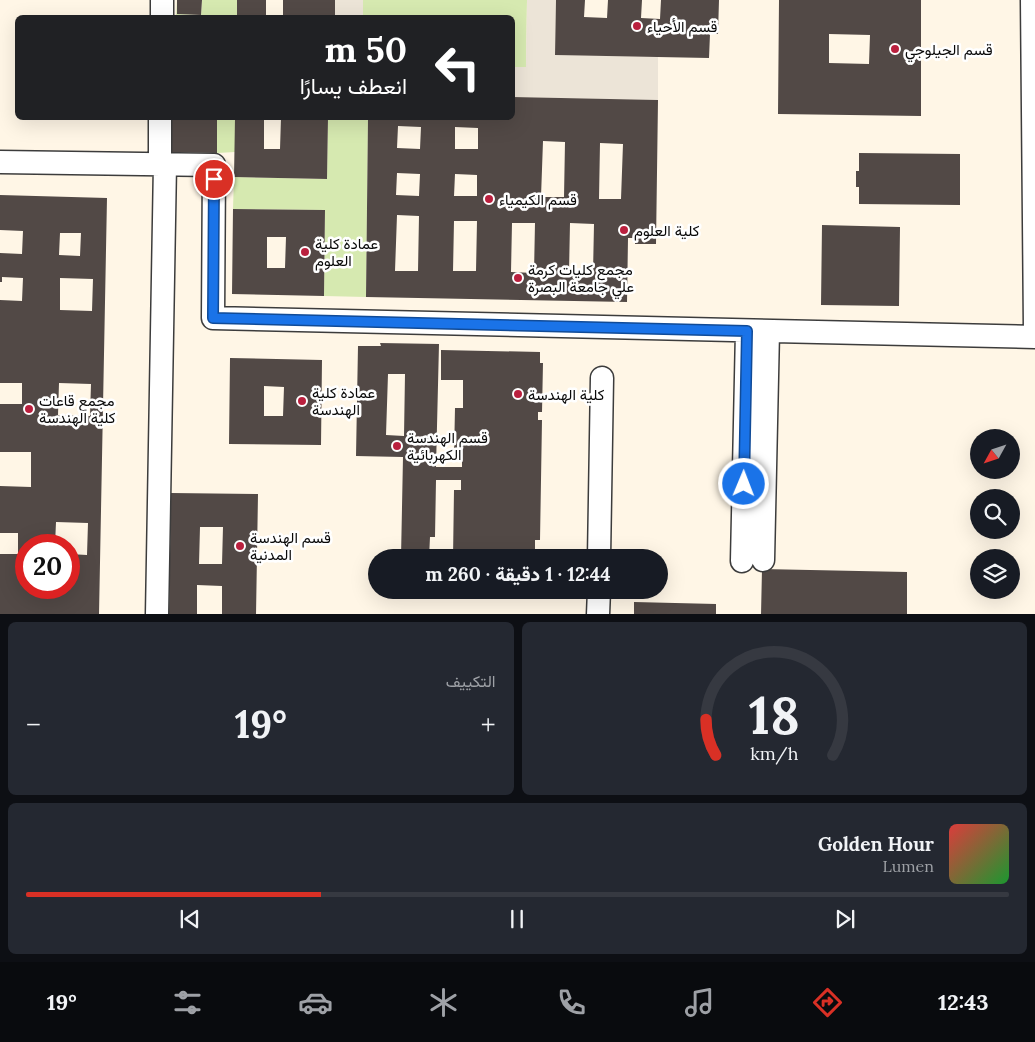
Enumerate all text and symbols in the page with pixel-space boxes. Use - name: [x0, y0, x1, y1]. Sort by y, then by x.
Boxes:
- place label: قسم الأحياء: [647, 17, 718, 37]
- marker: قسم الأحياء: [631, 20, 643, 32]
- text: 50 m: [324, 27, 407, 72]
- icon: left: [425, 35, 490, 100]
- place label: قسم الجيلوجي: [905, 40, 993, 63]
- marker: قسم الجيلوجي: [889, 43, 901, 55]
- text: انعطف يسارًا: [300, 72, 407, 100]
- pin: [193, 158, 235, 200]
- icon: arrive: [200, 165, 228, 193]
- place label: قسم الكيمياء: [499, 190, 577, 210]
- marker: قسم الكيمياء: [483, 193, 495, 205]
- place label: كلية العلوم: [634, 221, 700, 241]
- marker: كلية العلوم: [618, 224, 630, 236]
- place label: عمادة كلية العلوم: [315, 234, 378, 271]
- marker: عمادة كلية العلوم: [299, 246, 311, 258]
- place label: مجمع كليات كرمة علي جامعة البصرة: [528, 260, 634, 300]
- marker: مجمع كليات كرمة علي جامعة البصرة: [512, 272, 524, 284]
- place label: عمادة كلية الهندسة: [312, 383, 375, 419]
- place label: كلية الهندسة: [528, 385, 605, 404]
- marker: كلية الهندسة: [512, 388, 524, 400]
- place label: مجمع قاعات كلية الهندسة: [39, 391, 116, 427]
- marker: عمادة كلية الهندسة: [296, 395, 308, 407]
- marker: مجمع قاعات كلية الهندسة: [23, 403, 35, 415]
- place label: قسم الهندسة الكهربائية: [407, 428, 488, 464]
- north arrow: [970, 429, 1020, 479]
- map controls: [970, 429, 1020, 599]
- marker: قسم الهندسة الكهربائية: [391, 440, 403, 452]
- position arrow: [717, 457, 769, 509]
- button: search: [970, 489, 1020, 539]
- place label: قسم الهندسة المدنية: [250, 528, 331, 564]
- speed limit sign: 20: [15, 534, 80, 599]
- marker: قسم الهندسة المدنية: [234, 540, 246, 552]
- button: layers: [970, 549, 1020, 599]
- text: 12:44 · 1 دقيقة · 260 m: [425, 562, 611, 586]
- text: التكييف: [446, 671, 496, 691]
- text: 18: [749, 682, 800, 748]
- text: 19°: [235, 700, 287, 748]
- text: −: [26, 707, 41, 743]
- text: +: [481, 707, 496, 743]
- text: km/h: [750, 742, 799, 765]
- text: Golden Hour: [818, 832, 934, 856]
- text: Lumen: [883, 856, 934, 876]
- icon: previous: [176, 905, 204, 933]
- icon: pause: [503, 905, 531, 933]
- icon: next: [831, 905, 859, 933]
- icon: filters: [170, 985, 205, 1020]
- icon: car: [298, 985, 333, 1020]
- icon: climate: [426, 985, 461, 1020]
- icon: phone: [554, 985, 589, 1020]
- icon: music: [682, 985, 717, 1020]
- icon: directions: [810, 985, 845, 1020]
- text: 19°: [47, 988, 77, 1016]
- text: 12:43: [938, 988, 988, 1016]

